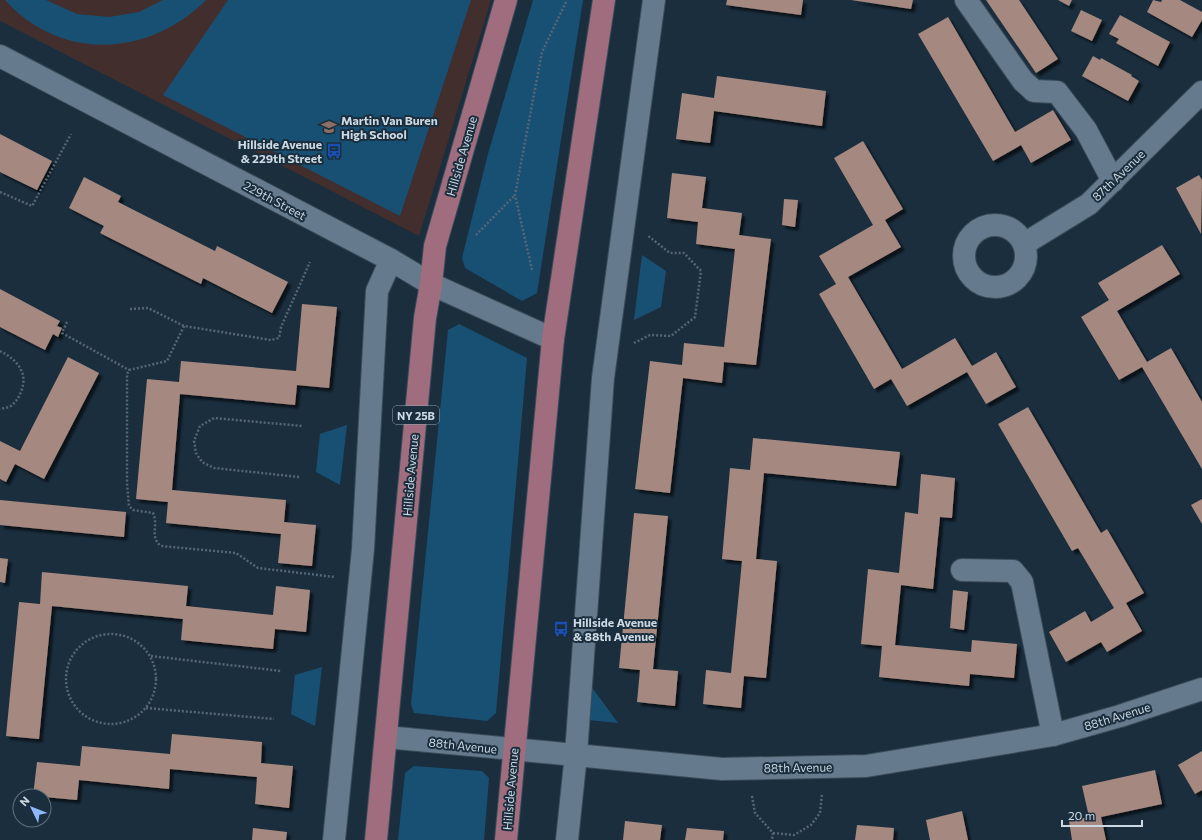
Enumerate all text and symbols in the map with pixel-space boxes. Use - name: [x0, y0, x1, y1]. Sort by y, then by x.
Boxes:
- place label: Martin Van Buren High School: [341, 113, 438, 141]
- street label: Hillside Avenue: [443, 115, 479, 197]
- school or university icon: Martin Van Buren High School: [320, 118, 338, 136]
- place label: Hillside Avenue & 229th Street: [238, 137, 322, 165]
- bus stop icon: Hillside Avenue & 229th Street: [325, 142, 343, 160]
- street label: 87th Avenue: [1089, 146, 1147, 204]
- street label: 229th Street: [241, 178, 309, 222]
- road number: NY 25B: [393, 406, 439, 424]
- street label: Hillside Avenue: [399, 433, 421, 517]
- place label: Hillside Avenue & 88th Avenue: [573, 615, 657, 643]
- bus stop icon: Hillside Avenue & 88th Avenue: [552, 620, 570, 638]
- street label: 88th Avenue: [1082, 699, 1152, 733]
- street label: 88th Avenue: [428, 734, 498, 756]
- street label: Hillside Avenue: [499, 747, 521, 831]
- street label: 88th Avenue: [764, 759, 832, 775]
- north arrow: [12, 788, 52, 828]
- text: N: [17, 793, 32, 808]
- scale bar: [1062, 802, 1142, 828]
- text: 20 m: [1068, 808, 1095, 822]

